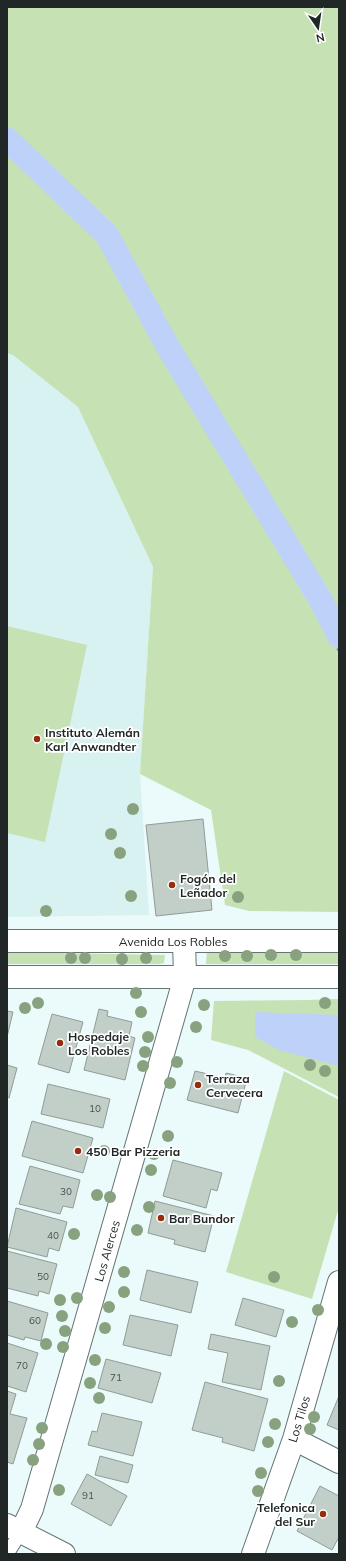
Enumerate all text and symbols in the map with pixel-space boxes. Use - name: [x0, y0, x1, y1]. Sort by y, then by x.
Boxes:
- north arrow: [298, 8, 338, 48]
- text: N: [315, 30, 326, 45]
- place label: Instituto Alemán Karl Anwandter: [45, 725, 140, 754]
- marker: Instituto Alemán Karl Anwandter: [32, 734, 42, 744]
- place label: Fogón del Leñador: [180, 871, 236, 900]
- marker: Fogón del Leñador: [167, 880, 177, 890]
- street label: Avenida Los Robles: [119, 934, 227, 949]
- place label: Hospedaje Los Robles: [68, 1029, 130, 1058]
- marker: Hospedaje Los Robles: [55, 1038, 65, 1048]
- place label: Terraza Cervecera: [206, 1071, 263, 1100]
- marker: Terraza Cervecera: [193, 1080, 203, 1090]
- house number: 10: [89, 1102, 101, 1115]
- place label: 450 Bar Pizzeria: [86, 1144, 180, 1159]
- marker: 450 Bar Pizzeria: [73, 1146, 83, 1156]
- house number: 30: [60, 1185, 72, 1198]
- place label: Bar Bundor: [169, 1211, 235, 1226]
- marker: Bar Bundor: [156, 1213, 166, 1223]
- street label: Los Alerces: [91, 1219, 123, 1283]
- house number: 40: [47, 1229, 59, 1242]
- house number: 50: [37, 1270, 49, 1283]
- house number: 60: [29, 1314, 41, 1327]
- house number: 70: [16, 1359, 28, 1372]
- house number: 71: [110, 1371, 122, 1384]
- street label: Los Tilos: [285, 1394, 313, 1444]
- house number: 91: [82, 1489, 94, 1502]
- place label: Telefonica del Sur: [257, 1500, 315, 1529]
- marker: Telefonica del Sur: [318, 1509, 328, 1519]

